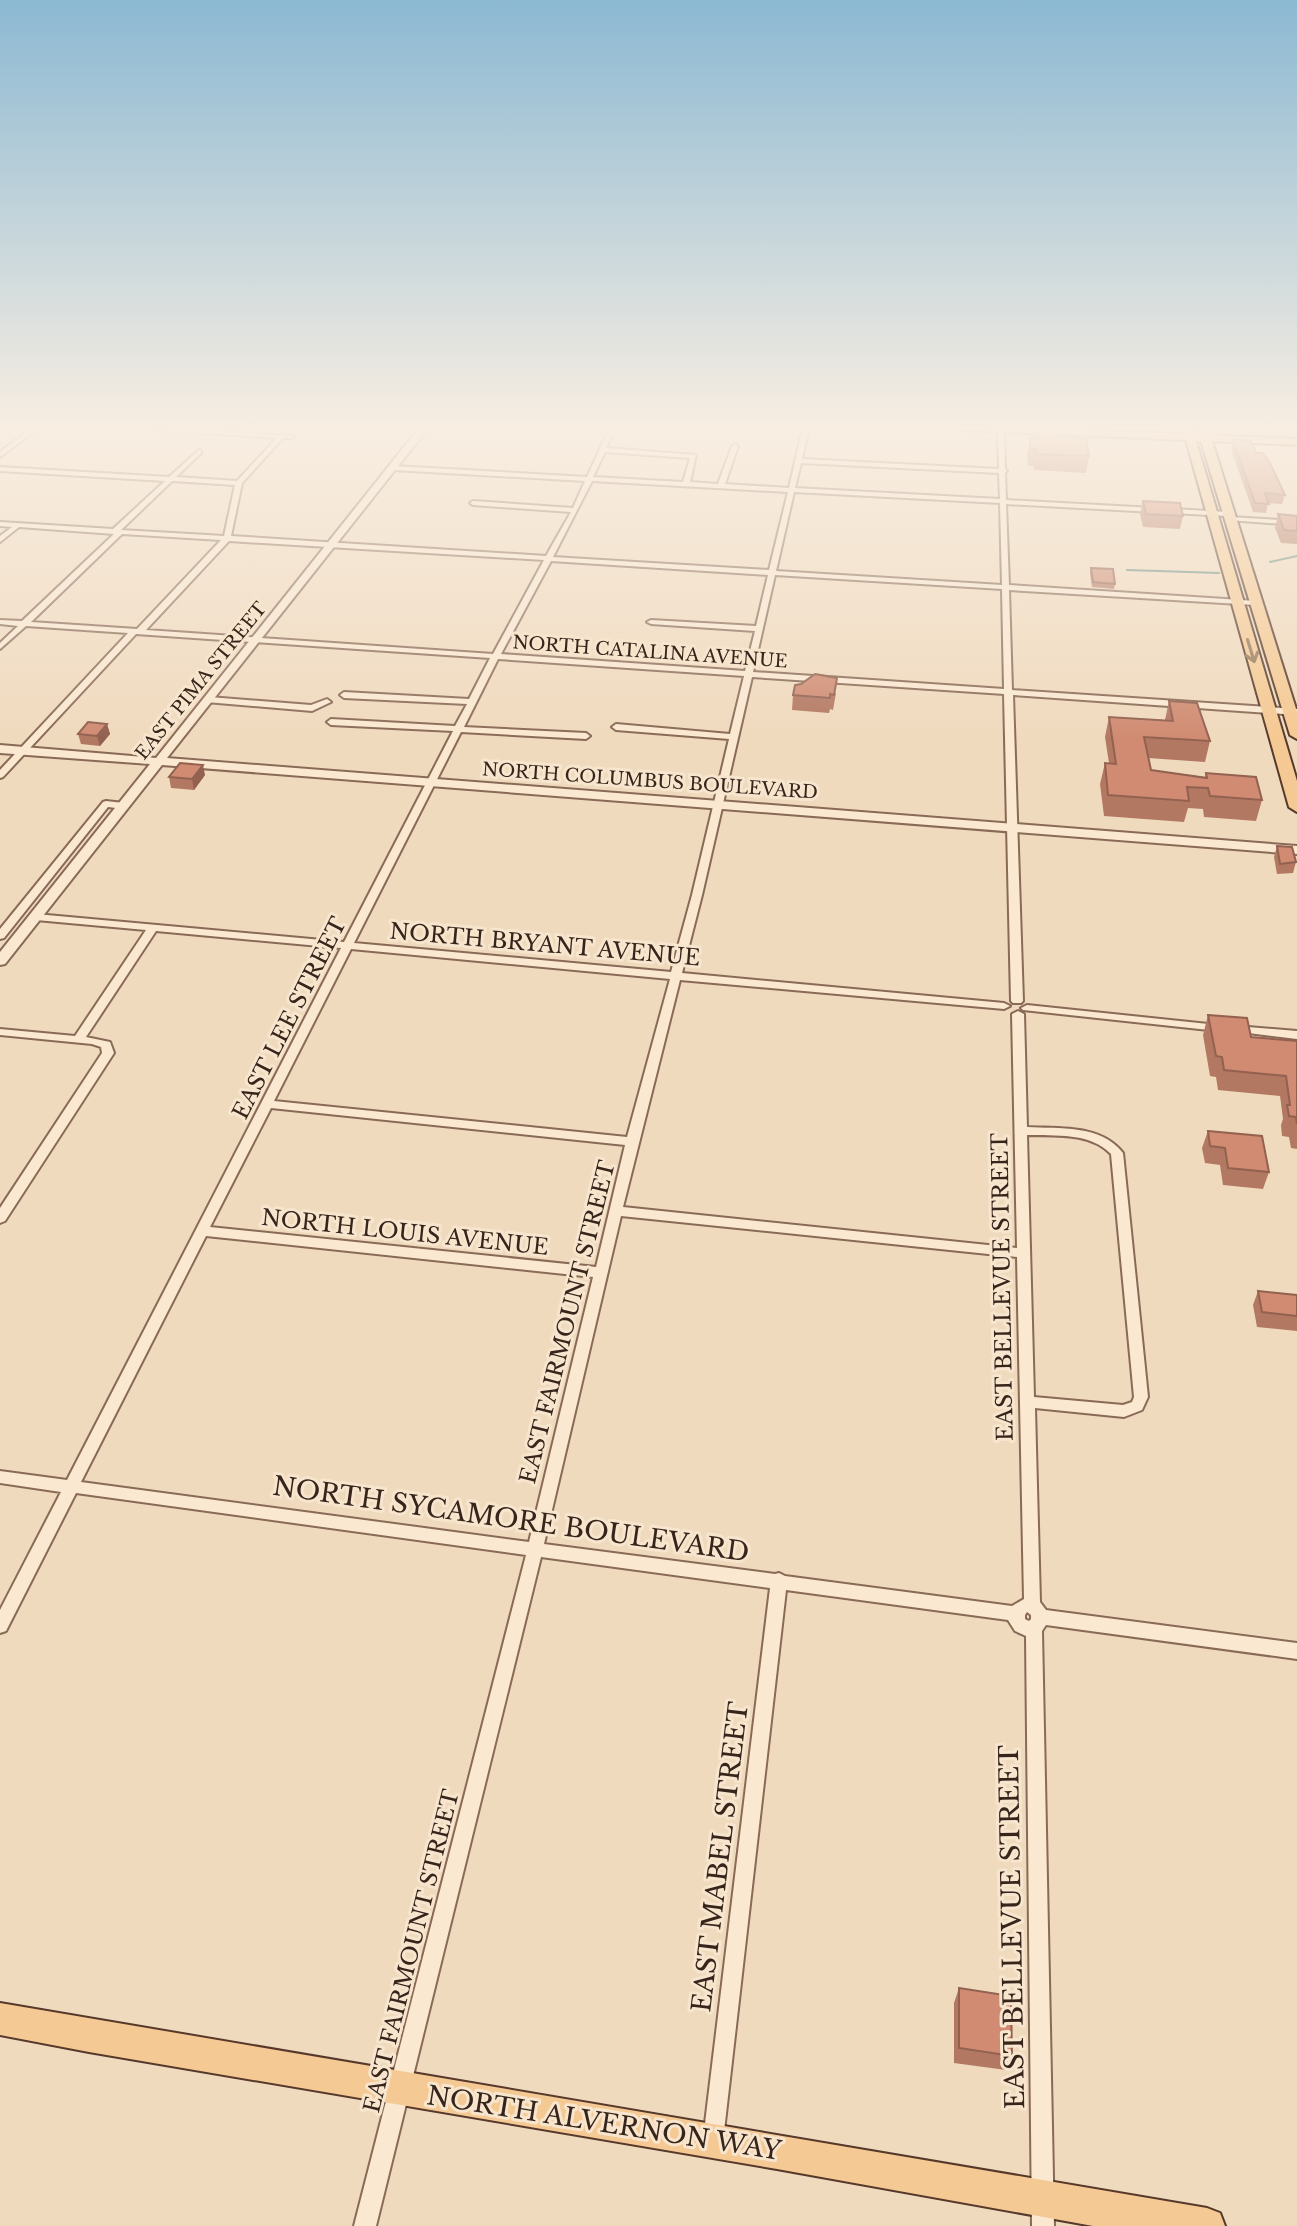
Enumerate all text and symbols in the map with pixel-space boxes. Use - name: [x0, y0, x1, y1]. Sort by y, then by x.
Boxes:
- street label: EAST PIMA STREET: [131, 597, 272, 764]
- street label: NORTH CATALINA AVENUE: [512, 631, 788, 673]
- one-way arrow: [1244, 638, 1259, 664]
- street label: NORTH COLUMBUS BOULEVARD: [481, 758, 819, 804]
- street label: EAST LEE STREET: [227, 912, 352, 1124]
- street label: NORTH BRYANT AVENUE: [389, 917, 701, 972]
- street label: EAST BELLEVUE STREET: [986, 1132, 1019, 1441]
- street label: EAST FAIRMOUNT STREET: [514, 1157, 621, 1486]
- street label: NORTH LOUIS AVENUE: [260, 1204, 550, 1261]
- street label: NORTH SYCAMORE BOULEVARD: [271, 1470, 751, 1568]
- street label: EAST MABEL STREET: [685, 1700, 755, 2014]
- street label: EAST BELLEVUE STREET: [993, 1745, 1031, 2109]
- street label: EAST FAIRMOUNT STREET: [358, 1786, 465, 2115]
- street label: NORTH ALVERNON WAY: [425, 2079, 784, 2167]

